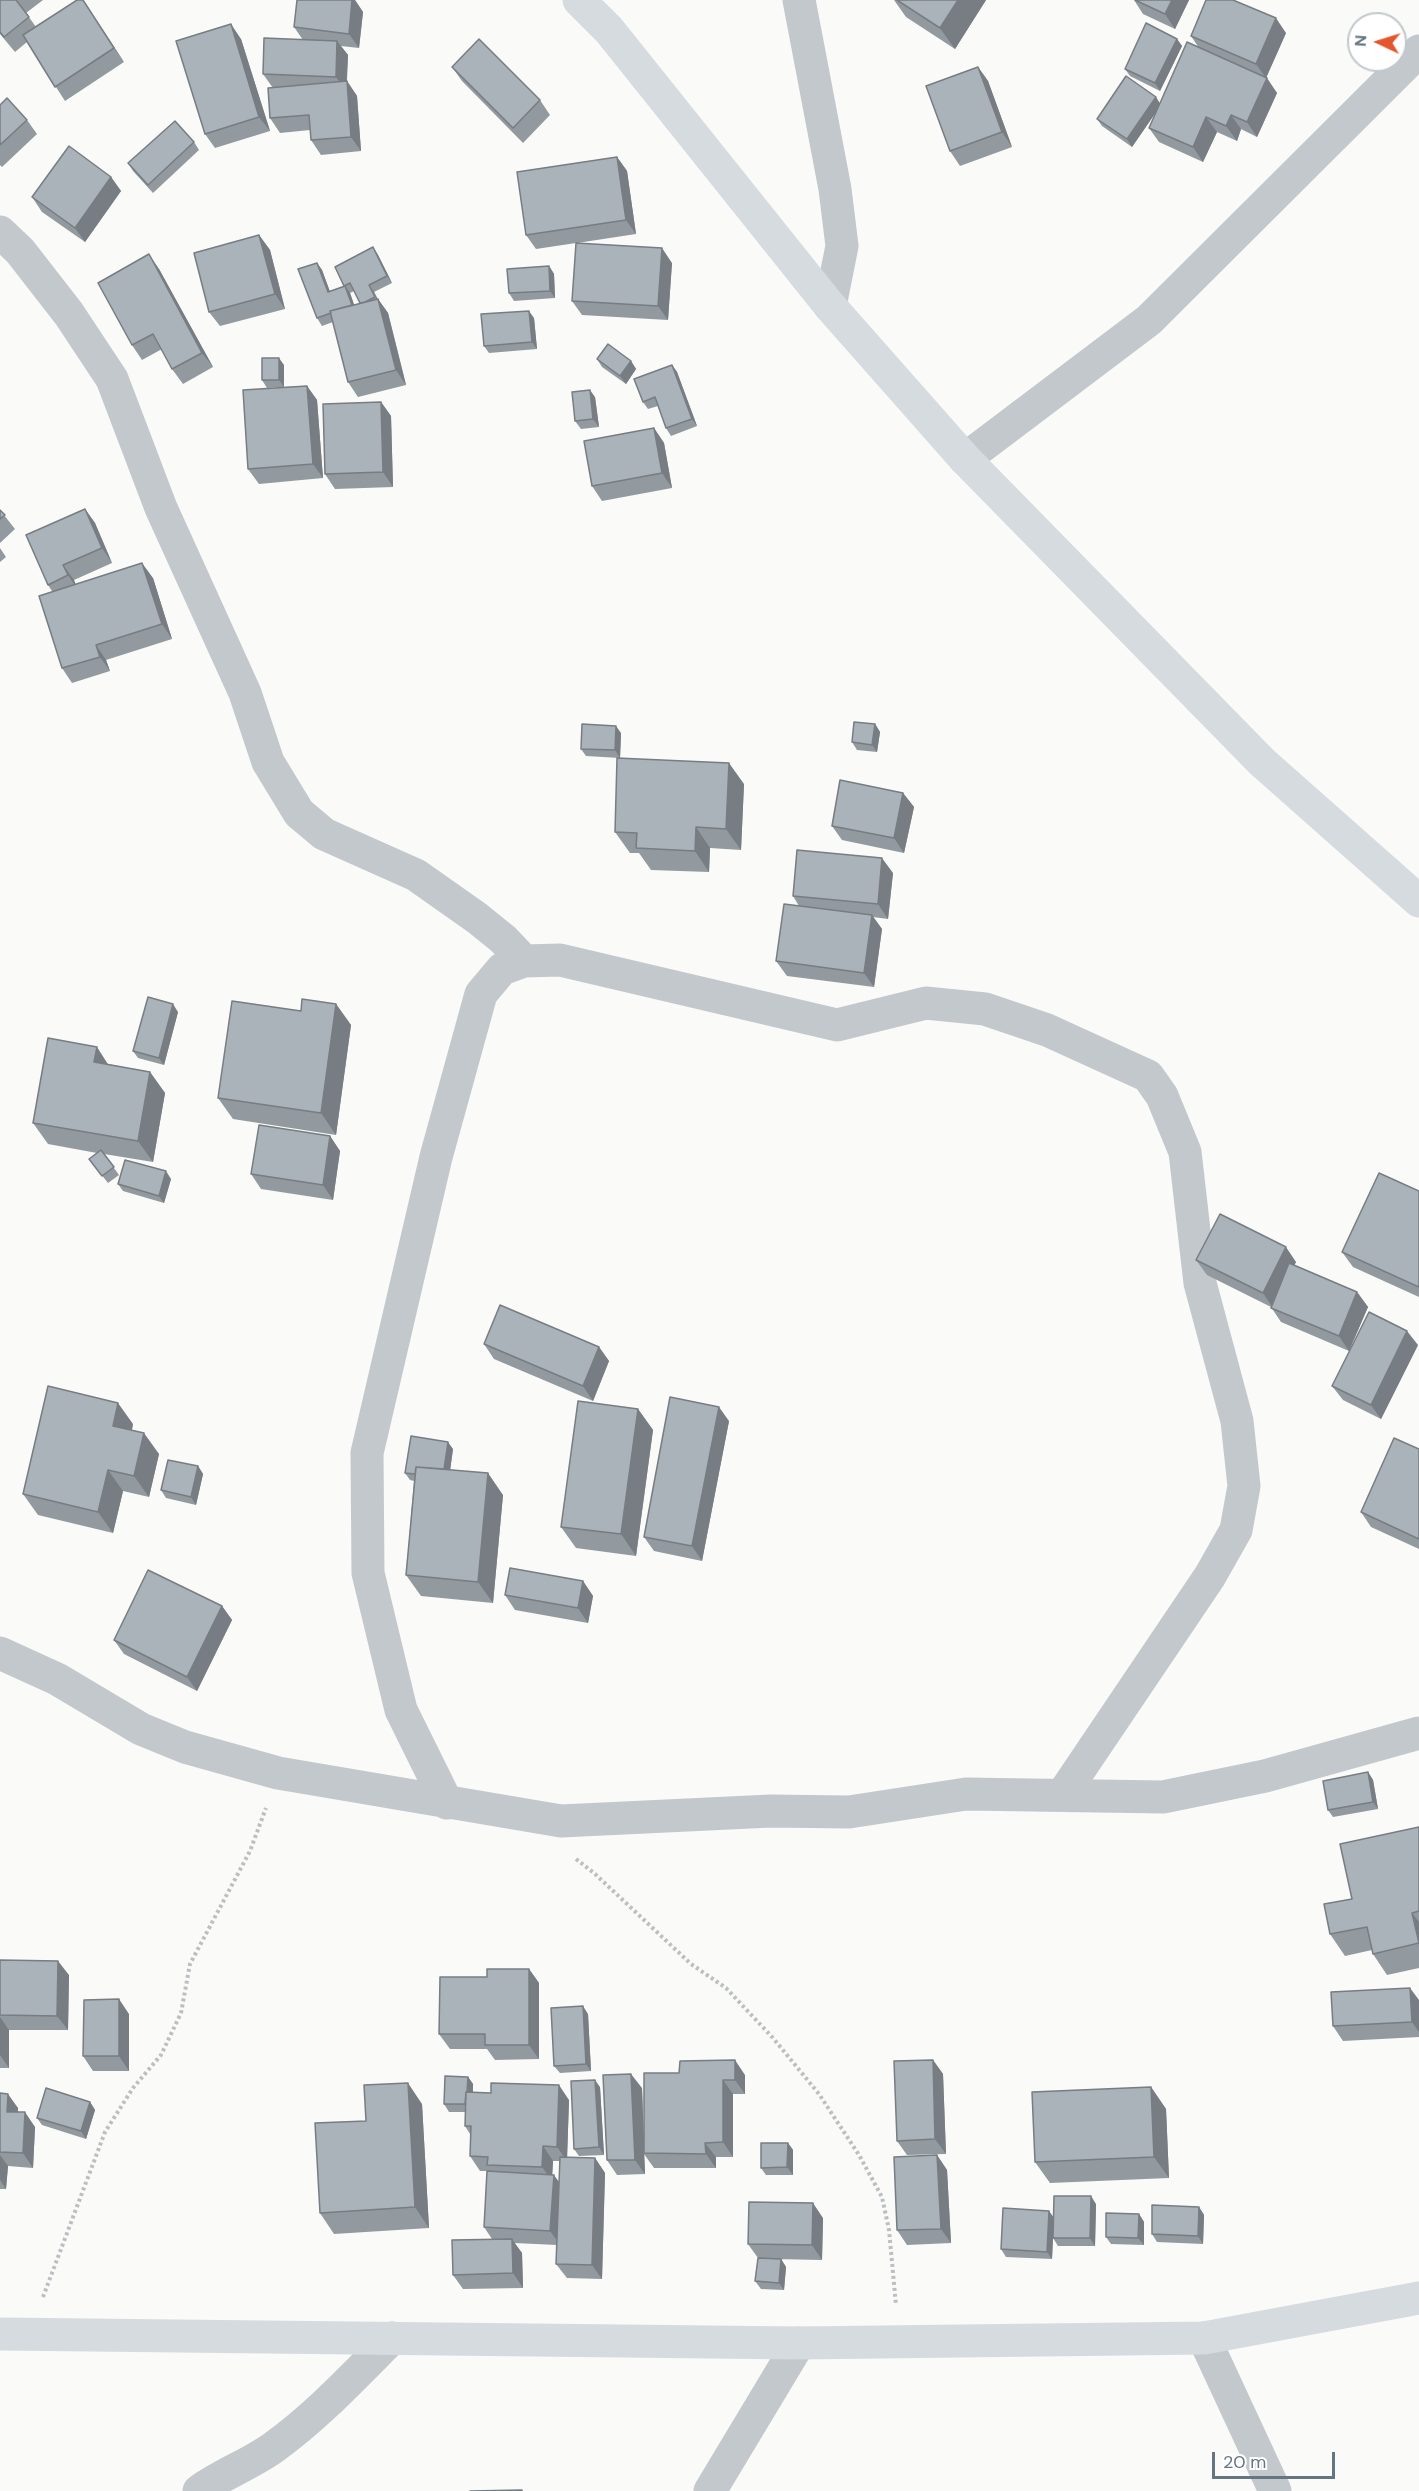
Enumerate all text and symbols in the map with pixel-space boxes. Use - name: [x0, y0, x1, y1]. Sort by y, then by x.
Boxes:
- north arrow: [1347, 12, 1407, 72]
- text: N: [1350, 34, 1371, 47]
- scale bar: [1215, 2440, 1338, 2478]
- text: 20 m: [1223, 2450, 1266, 2474]

